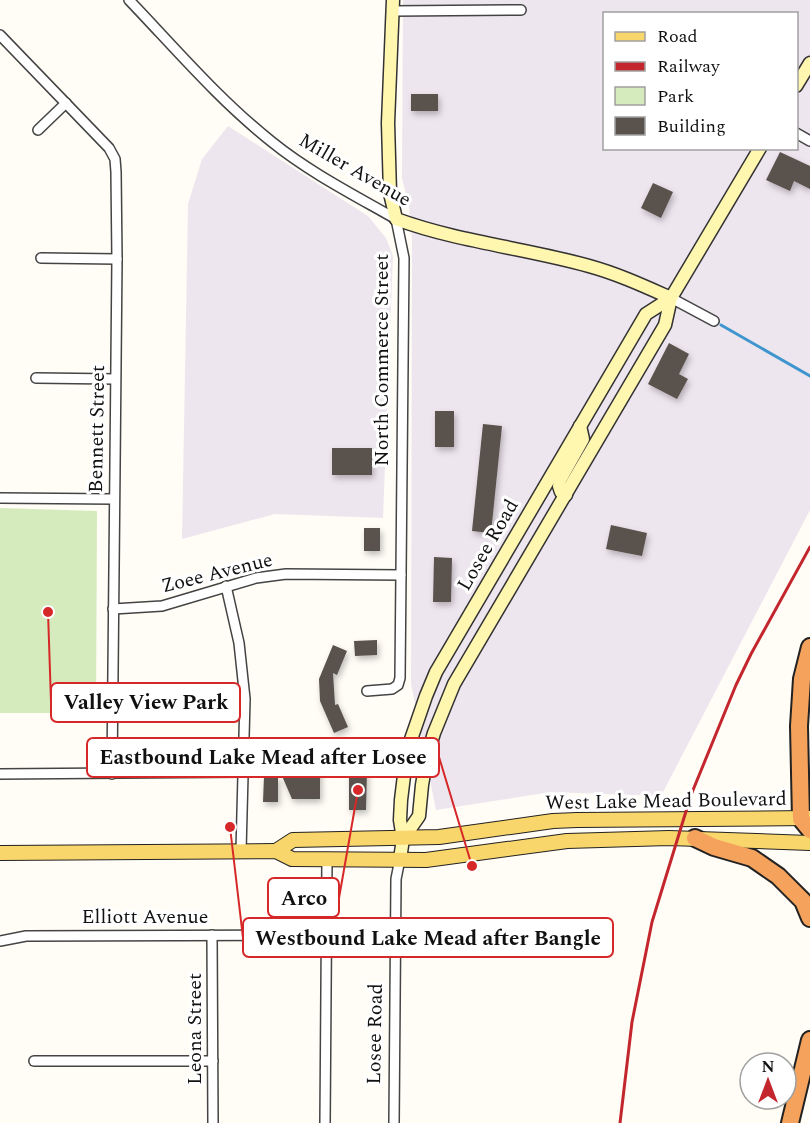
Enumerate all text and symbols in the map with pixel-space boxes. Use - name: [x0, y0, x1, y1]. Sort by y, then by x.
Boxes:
- legend: [603, 12, 798, 150]
- text: Road: [657, 23, 698, 50]
- text: Railway: [657, 53, 721, 80]
- text: Park: [657, 83, 694, 110]
- text: Building: [657, 113, 726, 140]
- street label: Miller Avenue: [293, 126, 417, 214]
- street label: North Commerce Street: [367, 254, 397, 466]
- street label: Bennett Street: [81, 365, 113, 493]
- street label: Losee Road: [450, 494, 526, 596]
- street label: Zoee Avenue: [158, 545, 276, 601]
- callout: Valley View Park: [51, 683, 240, 722]
- text: Valley View Park: [63, 687, 229, 719]
- callout: Eastbound Lake Mead after Losee: [87, 738, 439, 777]
- text: Eastbound Lake Mead after Losee: [99, 742, 427, 774]
- street label: West Lake Mead Boulevard: [545, 784, 787, 818]
- callout: Arco: [268, 878, 339, 917]
- text: Arco: [281, 883, 327, 915]
- street label: Elliott Avenue: [81, 902, 209, 932]
- callout: Westbound Lake Mead after Bangle: [243, 918, 613, 957]
- text: Westbound Lake Mead after Bangle: [255, 923, 601, 955]
- street label: Leona Street: [180, 973, 210, 1085]
- street label: Losee Road: [359, 983, 391, 1085]
- north arrow: [738, 1051, 798, 1111]
- text: N: [761, 1055, 775, 1079]

